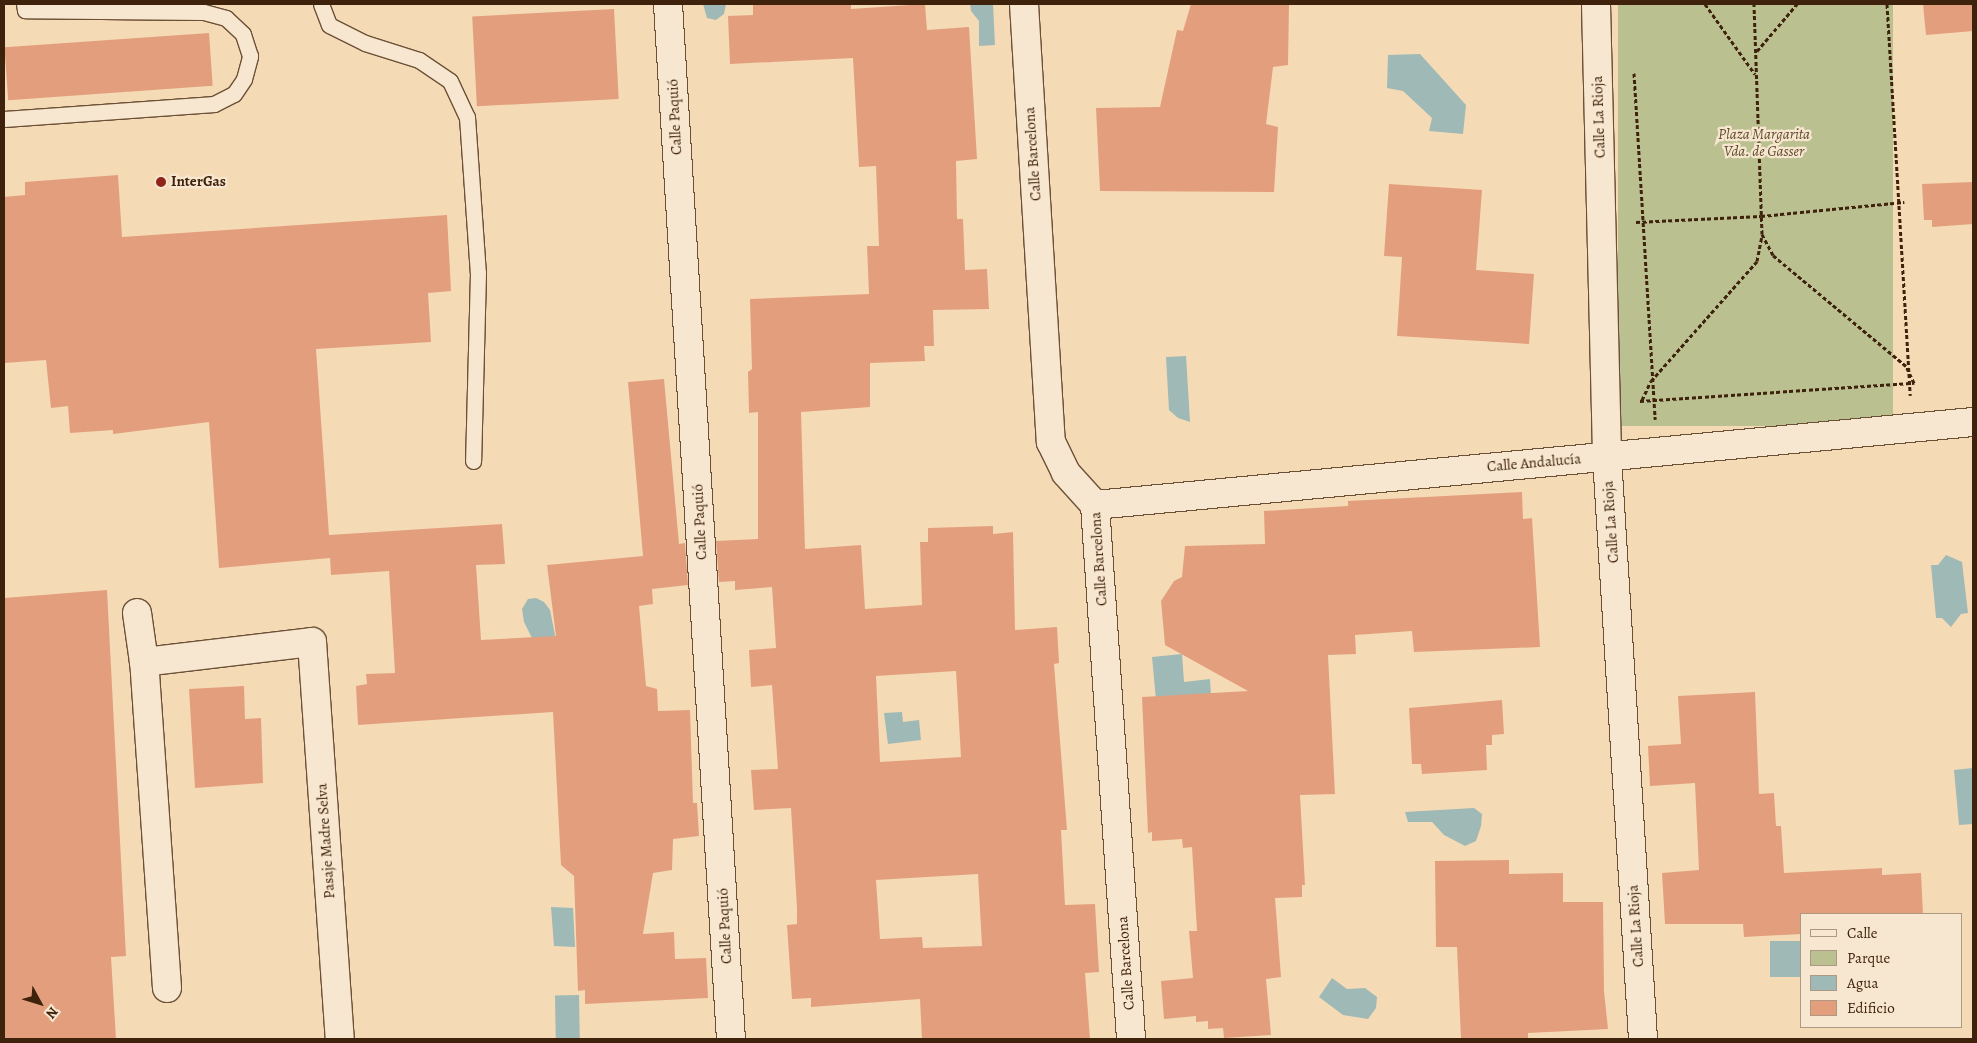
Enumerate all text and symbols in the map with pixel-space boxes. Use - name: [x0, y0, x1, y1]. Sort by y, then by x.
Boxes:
- street label: Calle La Rioja: [1589, 76, 1609, 158]
- street label: Calle Paquió: [664, 79, 686, 155]
- street label: Calle Barcelona: [1021, 106, 1045, 202]
- park label: Plaza Margarita Vda. de Gasser: [1718, 125, 1810, 160]
- place label: InterGas: [171, 173, 226, 191]
- marker: InterGas: [155, 176, 167, 188]
- street label: Calle Andalucía: [1486, 450, 1582, 476]
- street label: Calle La Rioja: [1599, 480, 1623, 564]
- street label: Calle Paquió: [689, 484, 711, 560]
- street label: Calle Barcelona: [1087, 511, 1111, 607]
- street label: Pasaje Madre Selva: [313, 783, 339, 899]
- street label: Calle La Rioja: [1624, 884, 1648, 968]
- street label: Calle Paquió: [714, 888, 736, 964]
- legend: [1800, 913, 1962, 1028]
- street label: Calle Barcelona: [1114, 915, 1138, 1011]
- text: Calle: [1847, 923, 1877, 943]
- text: Parque: [1847, 948, 1890, 968]
- text: Agua: [1847, 973, 1878, 993]
- north arrow: [15, 978, 65, 1028]
- text: Edificio: [1847, 998, 1895, 1018]
- text: N: [41, 1003, 63, 1023]

